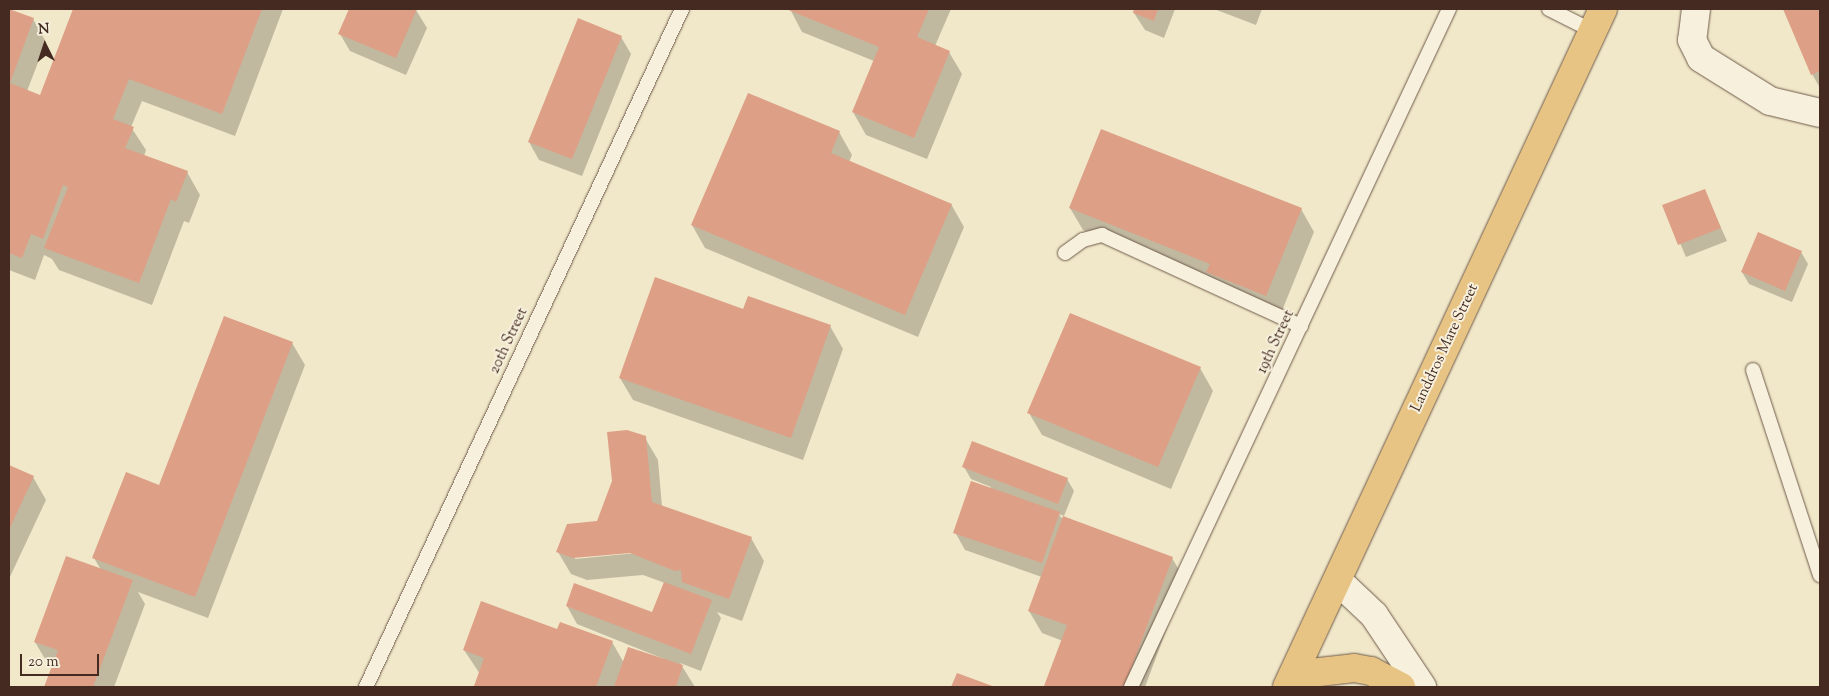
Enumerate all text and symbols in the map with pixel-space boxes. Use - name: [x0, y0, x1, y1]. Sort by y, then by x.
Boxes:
- north arrow: [20, 20, 70, 70]
- text: N: [38, 20, 50, 40]
- street label: Landdros Mare Street: [1407, 281, 1483, 415]
- street label: 20th Street: [486, 305, 532, 377]
- street label: 19th Street: [1253, 307, 1299, 377]
- scale bar: [22, 644, 101, 676]
- text: 20 m: [28, 652, 59, 673]

